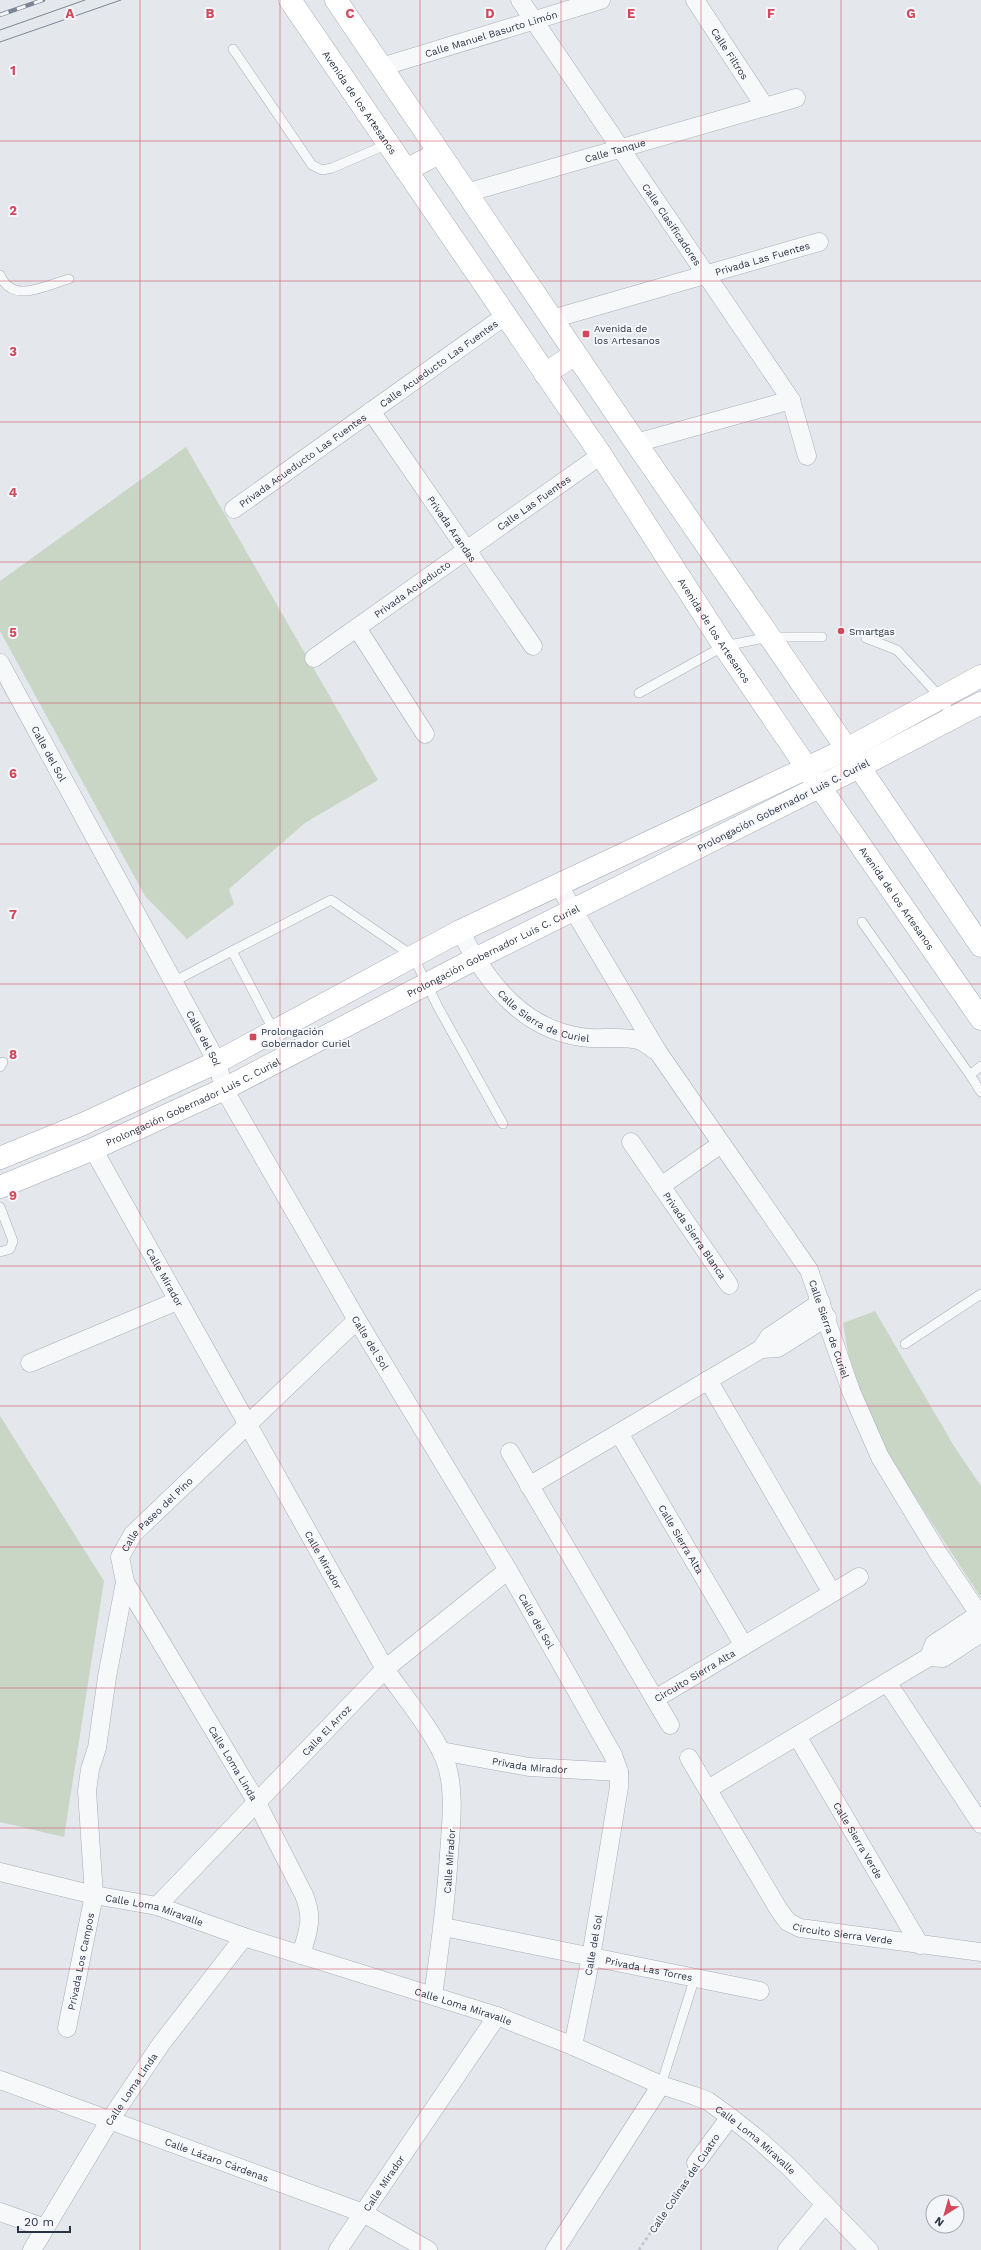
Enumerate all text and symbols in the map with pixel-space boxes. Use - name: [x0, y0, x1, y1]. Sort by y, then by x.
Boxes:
- text: A: [66, 6, 75, 21]
- text: B: [206, 6, 215, 21]
- text: C: [346, 6, 355, 21]
- text: D: [485, 6, 495, 21]
- text: E: [627, 6, 635, 21]
- text: F: [767, 6, 775, 21]
- text: G: [906, 6, 916, 21]
- street label: Calle Manuel Basurto Limón: [424, 9, 559, 59]
- street label: Calle Filtros: [709, 26, 750, 82]
- street label: Avenida de los Artesanos: [320, 49, 399, 157]
- text: 1: [10, 63, 16, 78]
- street label: Calle Tanque: [583, 137, 647, 165]
- street label: Calle Clasificadores: [640, 182, 703, 268]
- text: 2: [9, 203, 17, 218]
- street label: Privada Las Fuentes: [714, 240, 811, 278]
- street label: Calle Acueducto Las Fuentes: [377, 318, 500, 410]
- place label: Avenida de los Artesanos: [594, 323, 660, 346]
- marker: Avenida de los Artesanos: [581, 329, 591, 339]
- text: 3: [9, 344, 17, 359]
- street label: Privada Acueducto Las Fuentes: [237, 412, 368, 510]
- street label: Calle Las Fuentes: [495, 473, 573, 533]
- text: 4: [9, 485, 18, 500]
- street label: Privada Arandas: [425, 494, 478, 564]
- street label: Privada Acueducto: [372, 558, 452, 620]
- street label: Avenida de los Artesanos: [676, 576, 752, 685]
- text: 5: [9, 625, 17, 640]
- marker: Smartgas: [836, 626, 846, 636]
- place label: Smartgas: [849, 626, 895, 637]
- street label: Calle del Sol: [29, 724, 68, 783]
- street label: Prolongación Gobernador Luis C. Curiel: [695, 757, 871, 854]
- text: 6: [9, 766, 17, 781]
- street label: Avenida de los Artesanos: [857, 845, 936, 952]
- street label: Prolongación Gobernador Luis C. Curiel: [405, 903, 581, 999]
- text: 7: [9, 907, 17, 922]
- street label: Calle Sierra de Curiel: [495, 988, 590, 1044]
- street label: Calle del Sol: [184, 1009, 223, 1067]
- place label: Prolongación Gobernador Curiel: [261, 1026, 350, 1049]
- marker: Prolongación Gobernador Curiel: [248, 1032, 258, 1042]
- text: 8: [9, 1047, 17, 1062]
- street label: Prolongación Gobernador Luis C. Curiel: [104, 1056, 282, 1148]
- text: 9: [9, 1188, 17, 1203]
- street label: Privada Sierra Blanca: [661, 1190, 728, 1281]
- street label: Calle Mirador: [144, 1246, 185, 1308]
- street label: Calle Sierra de Curiel: [807, 1278, 851, 1380]
- street label: Calle del Sol: [350, 1314, 391, 1372]
- street label: Calle Paseo del Pino: [119, 1475, 195, 1554]
- street label: Calle Sierra Alta: [656, 1503, 706, 1576]
- street label: Calle Mirador: [302, 1529, 344, 1591]
- street label: Calle del Sol: [516, 1591, 556, 1650]
- street label: Circuito Sierra Alta: [652, 1647, 737, 1704]
- street label: Calle El Arroz: [300, 1703, 353, 1758]
- street label: Calle Loma Linda: [206, 1724, 260, 1803]
- street label: Privada Mirador: [491, 1755, 568, 1775]
- street label: Calle Sierra Verde: [831, 1800, 885, 1881]
- street label: Calle Mirador: [442, 1828, 457, 1894]
- street label: Calle Loma Miravalle: [104, 1892, 205, 1928]
- street label: Privada Los Campos: [66, 1912, 96, 2011]
- street label: Calle del Sol: [583, 1914, 604, 1976]
- street label: Circuito Sierra Verde: [791, 1920, 893, 1946]
- street label: Privada Las Torres: [604, 1955, 693, 1983]
- street label: Calle Loma Miravalle: [413, 1986, 514, 2027]
- street label: Calle Loma Linda: [103, 2051, 160, 2127]
- street label: Calle Loma Miravalle: [713, 2103, 798, 2177]
- street label: Calle Colinas del Cuatro: [647, 2131, 722, 2235]
- street label: Calle Lázaro Cárdenas: [163, 2136, 270, 2184]
- street label: Calle Mirador: [361, 2153, 407, 2213]
- north arrow: [925, 2194, 965, 2234]
- scale bar: [18, 2208, 70, 2234]
- text: N: [932, 2214, 946, 2229]
- text: 20 m: [24, 2215, 54, 2229]

